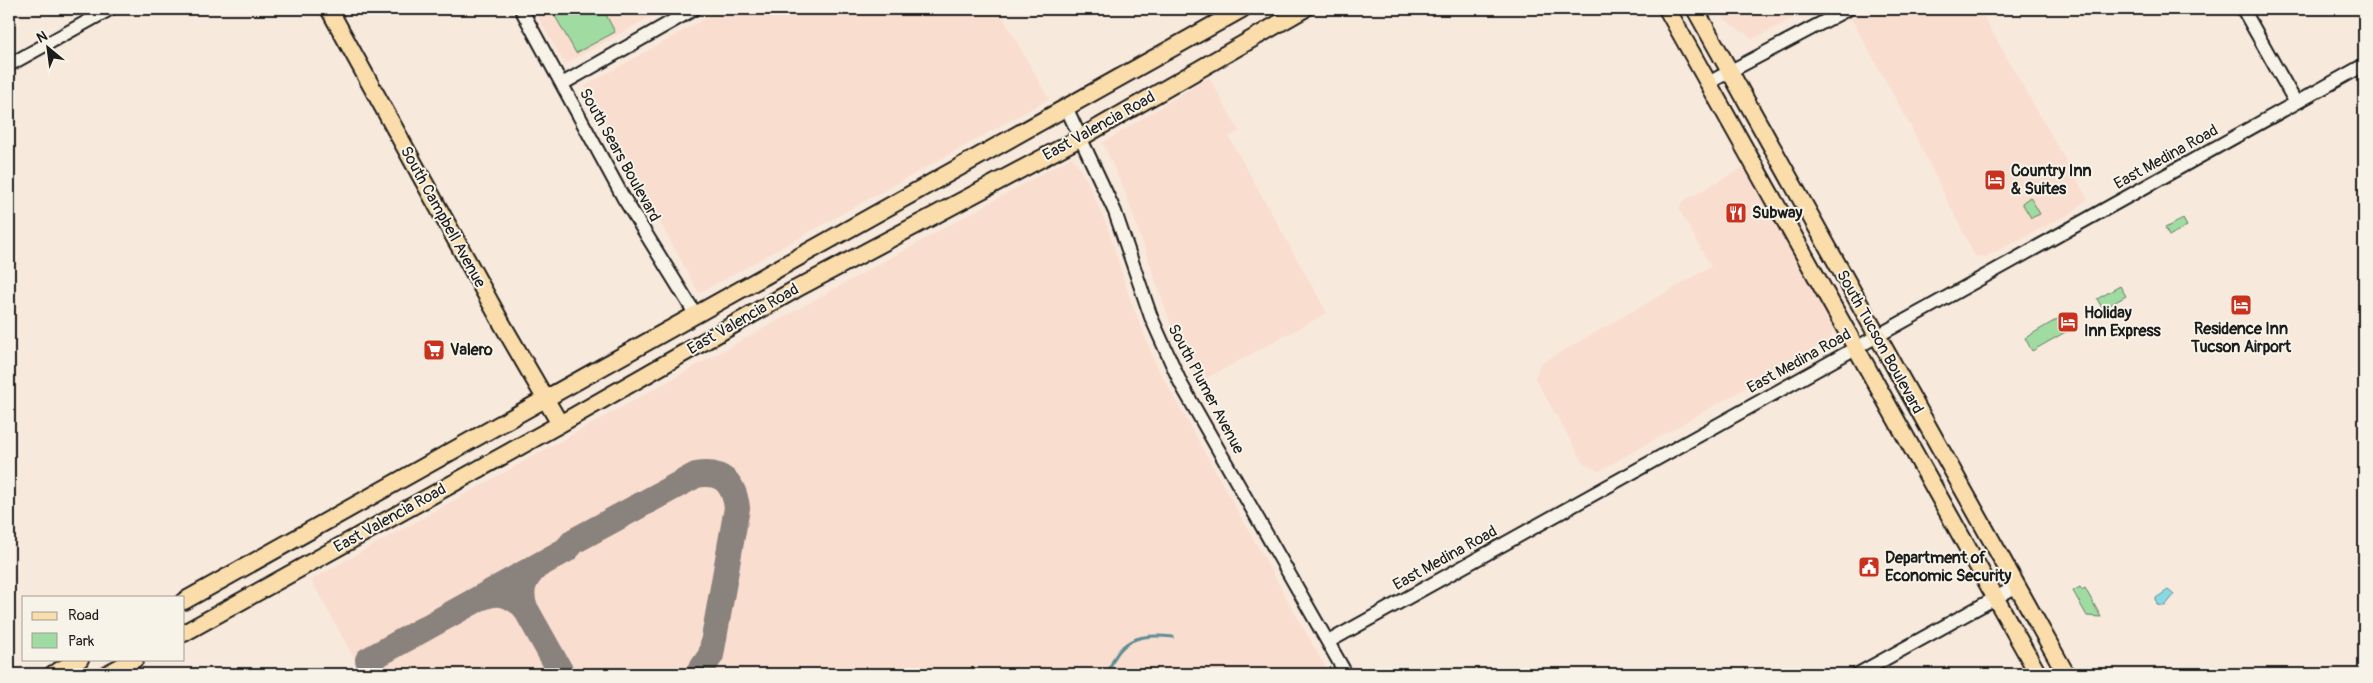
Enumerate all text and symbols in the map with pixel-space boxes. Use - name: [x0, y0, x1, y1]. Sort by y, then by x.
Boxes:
- north arrow: [22, 22, 72, 72]
- text: N: [34, 27, 50, 47]
- street label: South Sears Boulevard: [575, 85, 665, 225]
- street label: East Valencia Road: [1039, 87, 1159, 165]
- street label: East Medina Road: [2110, 120, 2222, 194]
- street label: South Campbell Avenue: [396, 143, 490, 291]
- place label: Country Inn & Suites: [2011, 161, 2092, 199]
- hotel icon: Country Inn & Suites: [1983, 168, 2007, 192]
- restaurant icon: Subway: [1724, 201, 1748, 225]
- place label: Subway: [1752, 203, 1802, 223]
- street label: South Tucson Boulevard: [1832, 267, 1928, 417]
- street label: East Valencia Road: [684, 279, 802, 359]
- hotel icon: Residence Inn Tucson Airport: [2229, 293, 2253, 317]
- place label: Holiday Inn Express: [2084, 303, 2162, 341]
- hotel icon: Holiday Inn Express: [2056, 310, 2080, 334]
- place label: Residence Inn Tucson Airport: [2190, 319, 2292, 357]
- street label: South Plumer Avenue: [1163, 321, 1249, 457]
- street label: East Medina Road: [1743, 324, 1855, 398]
- supermarket icon: Valero: [422, 338, 446, 362]
- place label: Valero: [450, 340, 493, 360]
- street label: East Valencia Road: [330, 479, 450, 557]
- street label: East Medina Road: [1389, 521, 1501, 595]
- place label: Department of Economic Security: [1885, 548, 2011, 586]
- public building icon: Department of Economic Security: [1857, 555, 1881, 579]
- legend: [22, 596, 185, 660]
- text: Road: [68, 606, 99, 625]
- text: Park: [68, 632, 95, 651]

